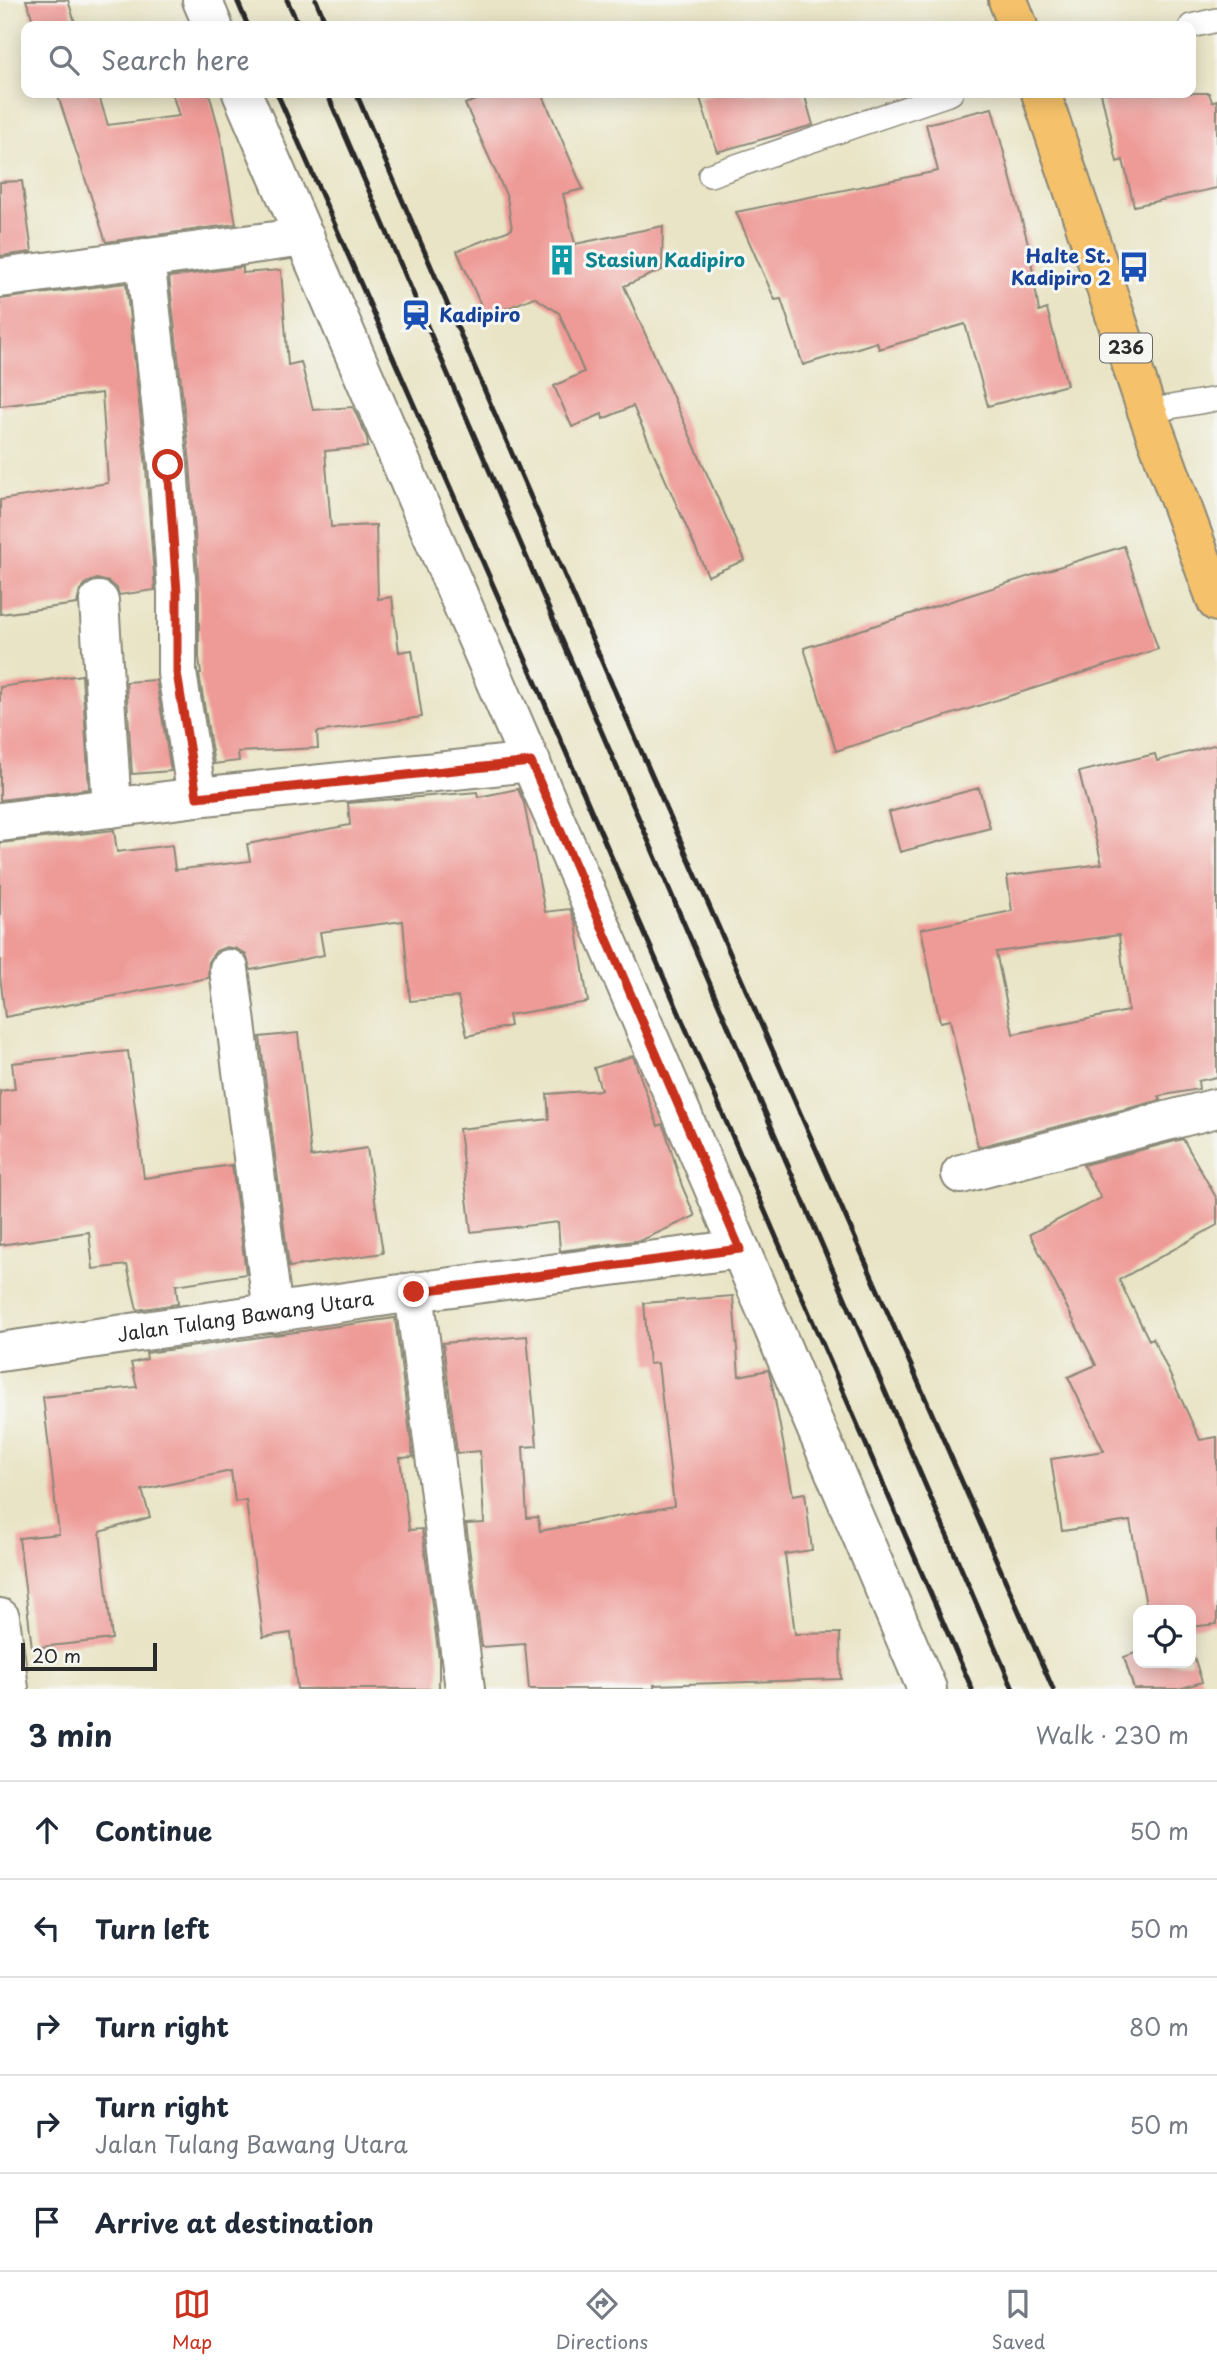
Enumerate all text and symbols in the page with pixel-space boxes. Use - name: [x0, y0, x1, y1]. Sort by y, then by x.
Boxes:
- search box: [21, 21, 1196, 98]
- text: Search here: [101, 40, 250, 79]
- icon: search: [45, 41, 83, 79]
- place label: Halte St. Kadipiro 2: [1011, 241, 1111, 291]
- building icon: Stasiun Kadipiro: [545, 243, 579, 277]
- place label: Stasiun Kadipiro: [585, 245, 745, 273]
- bus stop icon: Halte St. Kadipiro 2: [1117, 250, 1151, 284]
- station icon: Kadipiro: [399, 298, 433, 332]
- place label: Kadipiro: [439, 300, 520, 328]
- road number: 236: [1100, 334, 1152, 362]
- route start: [152, 449, 183, 480]
- route end: [398, 1276, 429, 1307]
- street label: Jalan Tulang Bawang Utara: [115, 1283, 375, 1348]
- map controls: [1133, 1605, 1196, 1668]
- button: locate: [1133, 1605, 1196, 1668]
- scale bar: [21, 1640, 158, 1672]
- text: 20 m: [32, 1641, 81, 1669]
- text: 3 min: [28, 1712, 113, 1757]
- text: Walk · 230 m: [1036, 1717, 1189, 1752]
- icon: ahead: [28, 1811, 66, 1849]
- text: Continue: [95, 1811, 212, 1850]
- text: 50 m: [1129, 1813, 1189, 1848]
- icon: left: [28, 1909, 66, 1947]
- text: Turn left: [95, 1909, 210, 1948]
- text: 50 m: [1129, 1911, 1189, 1946]
- icon: right: [28, 2007, 66, 2045]
- text: Turn right: [95, 2007, 229, 2046]
- text: 80 m: [1129, 2009, 1189, 2044]
- text: Turn right: [95, 2087, 229, 2126]
- icon: right: [28, 2105, 66, 2143]
- text: 50 m: [1129, 2107, 1189, 2142]
- text: Jalan Tulang Bawang Utara: [95, 2126, 408, 2161]
- icon: arrive: [28, 2203, 66, 2241]
- text: Arrive at destination: [95, 2203, 374, 2242]
- tab: Map: [172, 2285, 212, 2355]
- tab: Directions: [556, 2285, 648, 2355]
- tab: Saved: [991, 2285, 1045, 2355]

